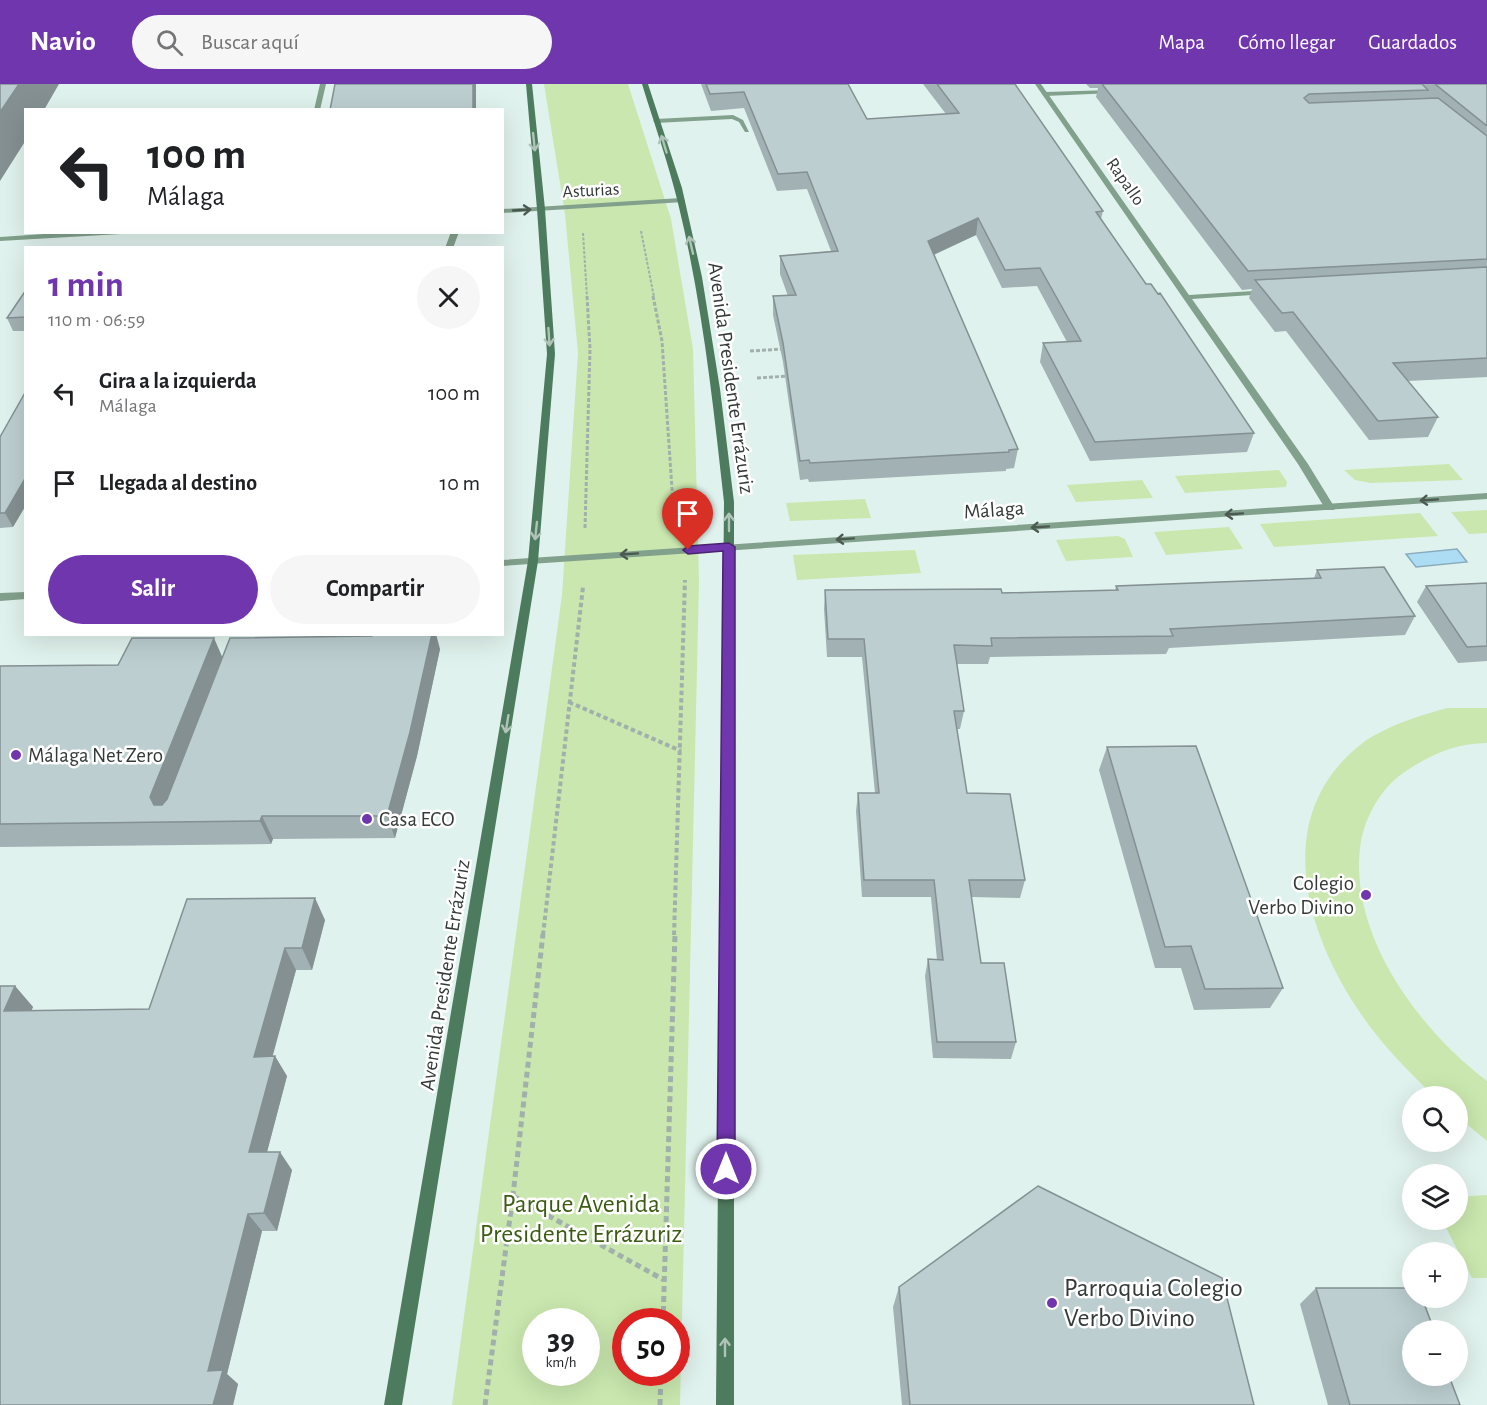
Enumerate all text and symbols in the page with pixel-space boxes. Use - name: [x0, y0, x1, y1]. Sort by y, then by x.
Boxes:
- search box: [132, 15, 552, 69]
- icon: search: [153, 26, 186, 59]
- text: Navio: [30, 28, 96, 56]
- text: Buscar aquí: [201, 31, 299, 53]
- text: Mapa: [1159, 32, 1205, 53]
- text: Cómo llegar: [1238, 32, 1335, 53]
- text: Guardados: [1368, 32, 1457, 53]
- icon: left: [48, 132, 126, 210]
- one-way arrow: [529, 132, 540, 152]
- text: 100 m: [147, 134, 246, 176]
- one-way arrow: [658, 135, 669, 154]
- street label: Rapallo: [1102, 155, 1148, 209]
- street label: Asturias: [562, 181, 620, 201]
- text: Málaga: [147, 183, 225, 210]
- one-way arrow: [511, 204, 531, 215]
- one-way arrow: [685, 236, 697, 255]
- street label: Avenida Presidente Errázuriz: [704, 261, 758, 495]
- button: close: [417, 266, 480, 329]
- text: 1 min: [48, 267, 124, 303]
- text: 110 m · 06:59: [48, 310, 145, 330]
- one-way arrow: [544, 326, 555, 346]
- text: Gira a la izquierda: [99, 370, 257, 392]
- icon: left: [48, 377, 81, 410]
- text: 100 m: [428, 382, 480, 404]
- text: Málaga: [99, 396, 157, 416]
- icon: arrive: [48, 467, 81, 500]
- text: Llegada al destino: [99, 472, 257, 494]
- text: 10 m: [440, 472, 480, 494]
- pin: [662, 488, 713, 550]
- one-way arrow: [1419, 495, 1439, 506]
- icon: arrive: [671, 497, 704, 530]
- street label: Málaga: [963, 497, 1025, 523]
- one-way arrow: [1225, 509, 1245, 520]
- one-way arrow: [723, 512, 735, 532]
- one-way arrow: [530, 521, 541, 540]
- one-way arrow: [1030, 521, 1050, 532]
- one-way arrow: [836, 534, 855, 545]
- one-way arrow: [619, 549, 639, 560]
- button: Salir: [48, 555, 258, 624]
- button: Compartir: [270, 555, 480, 624]
- one-way arrow: [501, 713, 512, 733]
- place label: Málaga Net Zero: [28, 745, 163, 766]
- marker: Málaga Net Zero: [9, 748, 23, 762]
- place label: Casa ECO: [379, 809, 455, 830]
- marker: Casa ECO: [360, 812, 374, 826]
- street label: Avenida Presidente Errázuriz: [416, 858, 474, 1092]
- place label: Colegio Verbo Divino: [1248, 873, 1354, 918]
- marker: Colegio Verbo Divino: [1359, 888, 1373, 902]
- map controls: [1402, 1086, 1468, 1386]
- button: search: [1402, 1086, 1468, 1152]
- position arrow: [694, 1137, 758, 1201]
- button: layers: [1402, 1164, 1468, 1230]
- park label: Parque Avenida Presidente Errázuriz: [480, 1191, 682, 1247]
- button: +: [1402, 1242, 1468, 1308]
- place label: Parroquia Colegio Verbo Divino: [1064, 1275, 1243, 1331]
- marker: Parroquia Colegio Verbo Divino: [1045, 1296, 1059, 1310]
- speed limit sign: 50: [612, 1308, 690, 1386]
- button: −: [1402, 1320, 1468, 1386]
- text: 39: [547, 1325, 575, 1355]
- one-way arrow: [719, 1337, 731, 1357]
- text: km/h: [546, 1355, 576, 1370]

